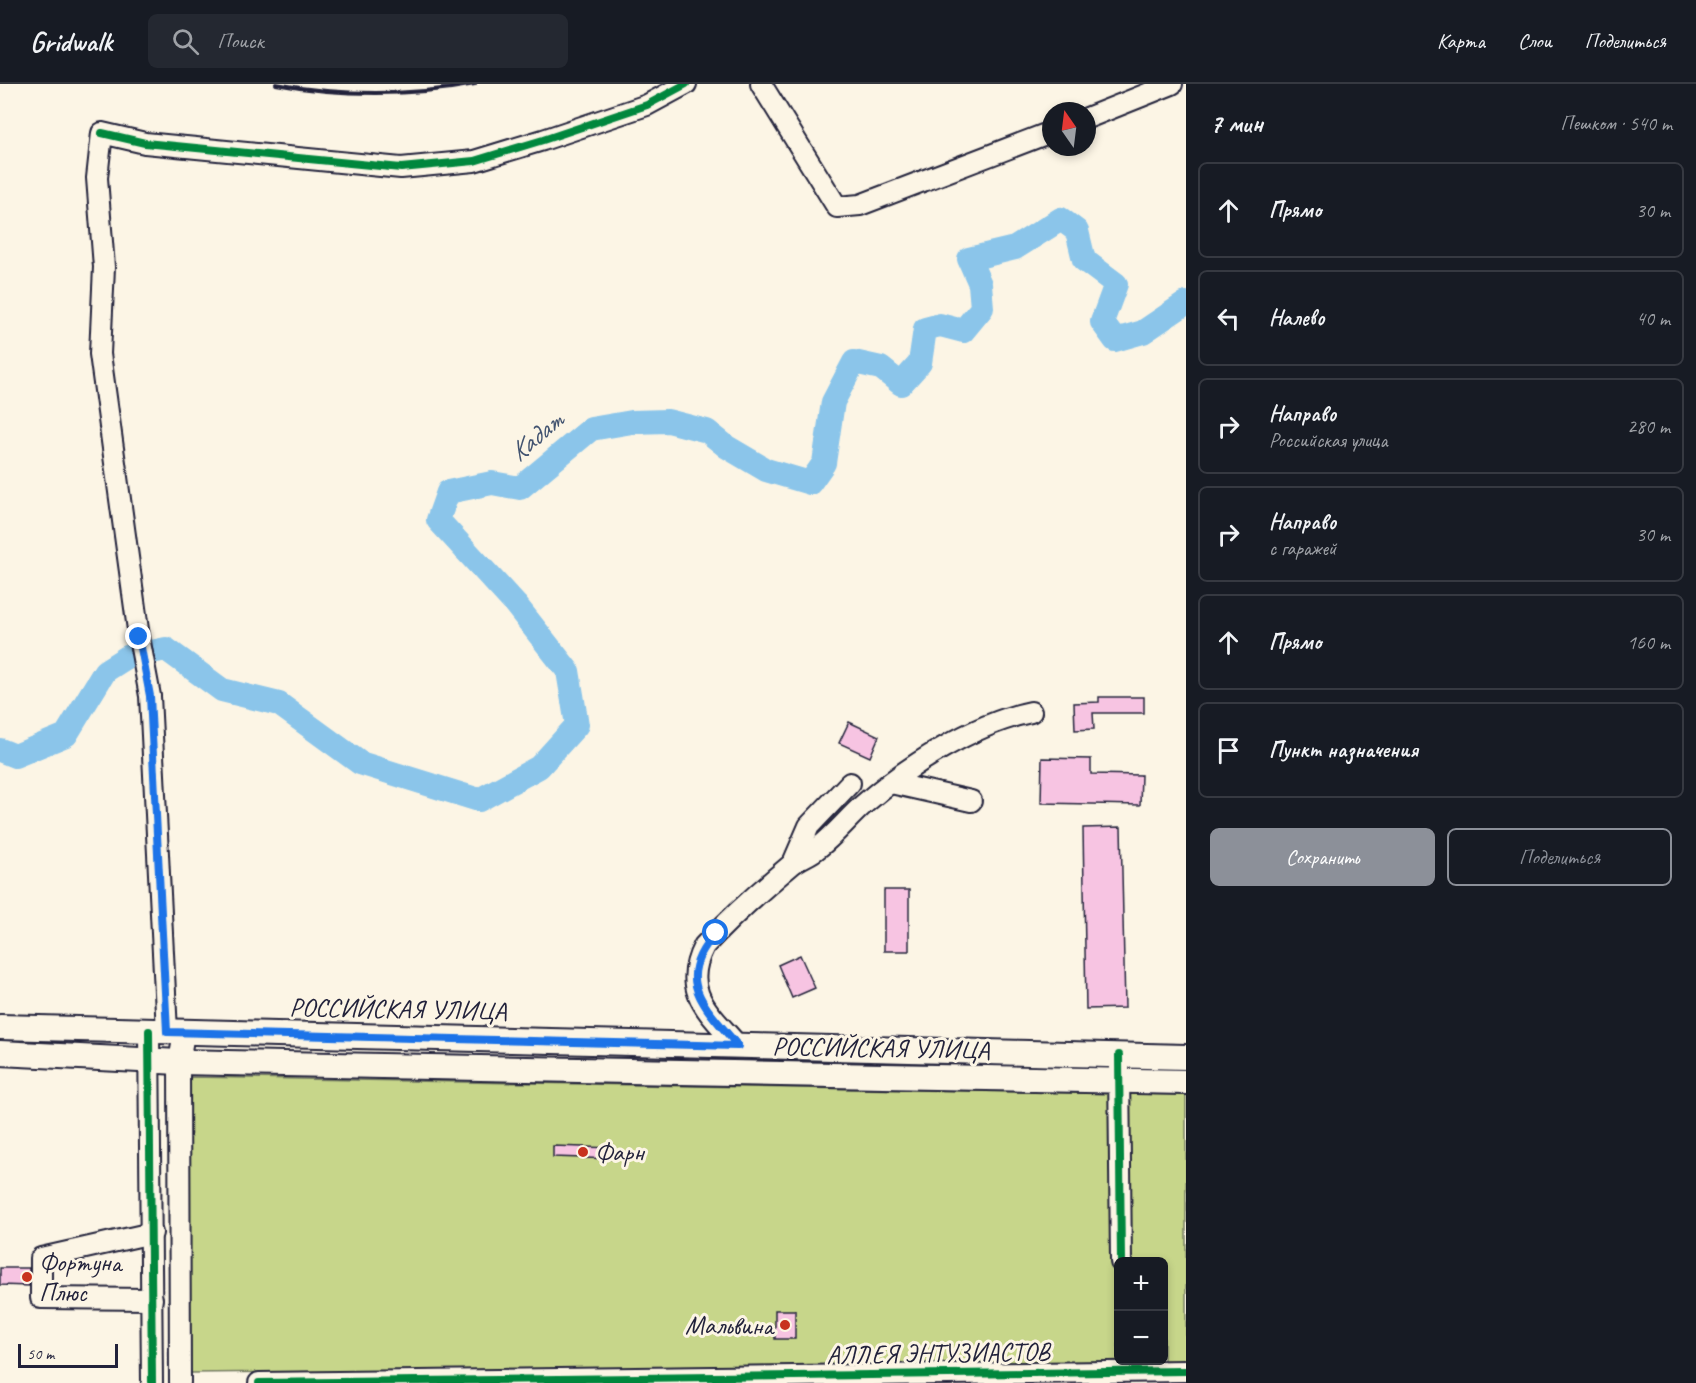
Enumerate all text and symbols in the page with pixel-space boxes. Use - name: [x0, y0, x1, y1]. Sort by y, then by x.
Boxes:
- search box: [148, 14, 568, 68]
- text: Gridwalk: [30, 24, 112, 59]
- icon: search: [169, 25, 202, 58]
- text: Поиск: [217, 27, 264, 55]
- text: Карта: [1437, 28, 1485, 54]
- text: Слои: [1518, 28, 1552, 54]
- text: Поделиться: [1585, 28, 1666, 54]
- north arrow: [1042, 102, 1096, 156]
- text: 7 мин: [1210, 107, 1263, 140]
- text: Пешком · 540 m: [1560, 111, 1672, 136]
- icon: ahead: [1212, 194, 1245, 227]
- text: Прямо: [1269, 196, 1321, 224]
- text: 30 m: [1636, 198, 1670, 223]
- icon: left: [1212, 302, 1245, 335]
- text: Налево: [1269, 304, 1325, 332]
- text: 40 m: [1636, 306, 1670, 331]
- text: Направо: [1269, 400, 1336, 428]
- water label: Кадат: [502, 402, 572, 469]
- icon: right: [1212, 410, 1245, 443]
- text: 280 m: [1627, 414, 1670, 439]
- text: Российская улица: [1269, 428, 1387, 453]
- text: Направо: [1269, 508, 1336, 536]
- icon: right: [1212, 518, 1245, 551]
- text: 30 m: [1636, 522, 1670, 547]
- text: с гаражей: [1269, 536, 1336, 561]
- route end: [125, 623, 151, 649]
- icon: ahead: [1212, 626, 1245, 659]
- text: Прямо: [1269, 628, 1321, 656]
- text: 160 m: [1627, 630, 1670, 655]
- icon: arrive: [1212, 734, 1245, 767]
- text: Пункт назначения: [1269, 736, 1418, 764]
- button: Сохранить: [1210, 828, 1435, 886]
- button: Поделиться: [1447, 828, 1672, 886]
- route start: [702, 919, 728, 945]
- street label: РОССИЙСКАЯ УЛИЦА: [289, 991, 508, 1027]
- street label: РОССИЙСКАЯ УЛИЦА: [772, 1030, 991, 1066]
- place label: Фарн: [595, 1136, 645, 1169]
- marker: Фарн: [576, 1145, 590, 1159]
- place label: Фортуна Плюс: [39, 1246, 124, 1309]
- map controls: [1114, 1257, 1168, 1365]
- button: +: [1114, 1257, 1168, 1311]
- marker: Фортуна Плюс: [20, 1270, 34, 1284]
- place label: Мальвина: [685, 1309, 775, 1342]
- button: −: [1114, 1311, 1168, 1365]
- marker: Мальвина: [778, 1318, 792, 1332]
- street label: АЛЛЕЯ ЭНТУЗИАСТОВ: [826, 1335, 1053, 1371]
- scale bar: [18, 1341, 118, 1368]
- text: 50 m: [27, 1344, 54, 1364]

